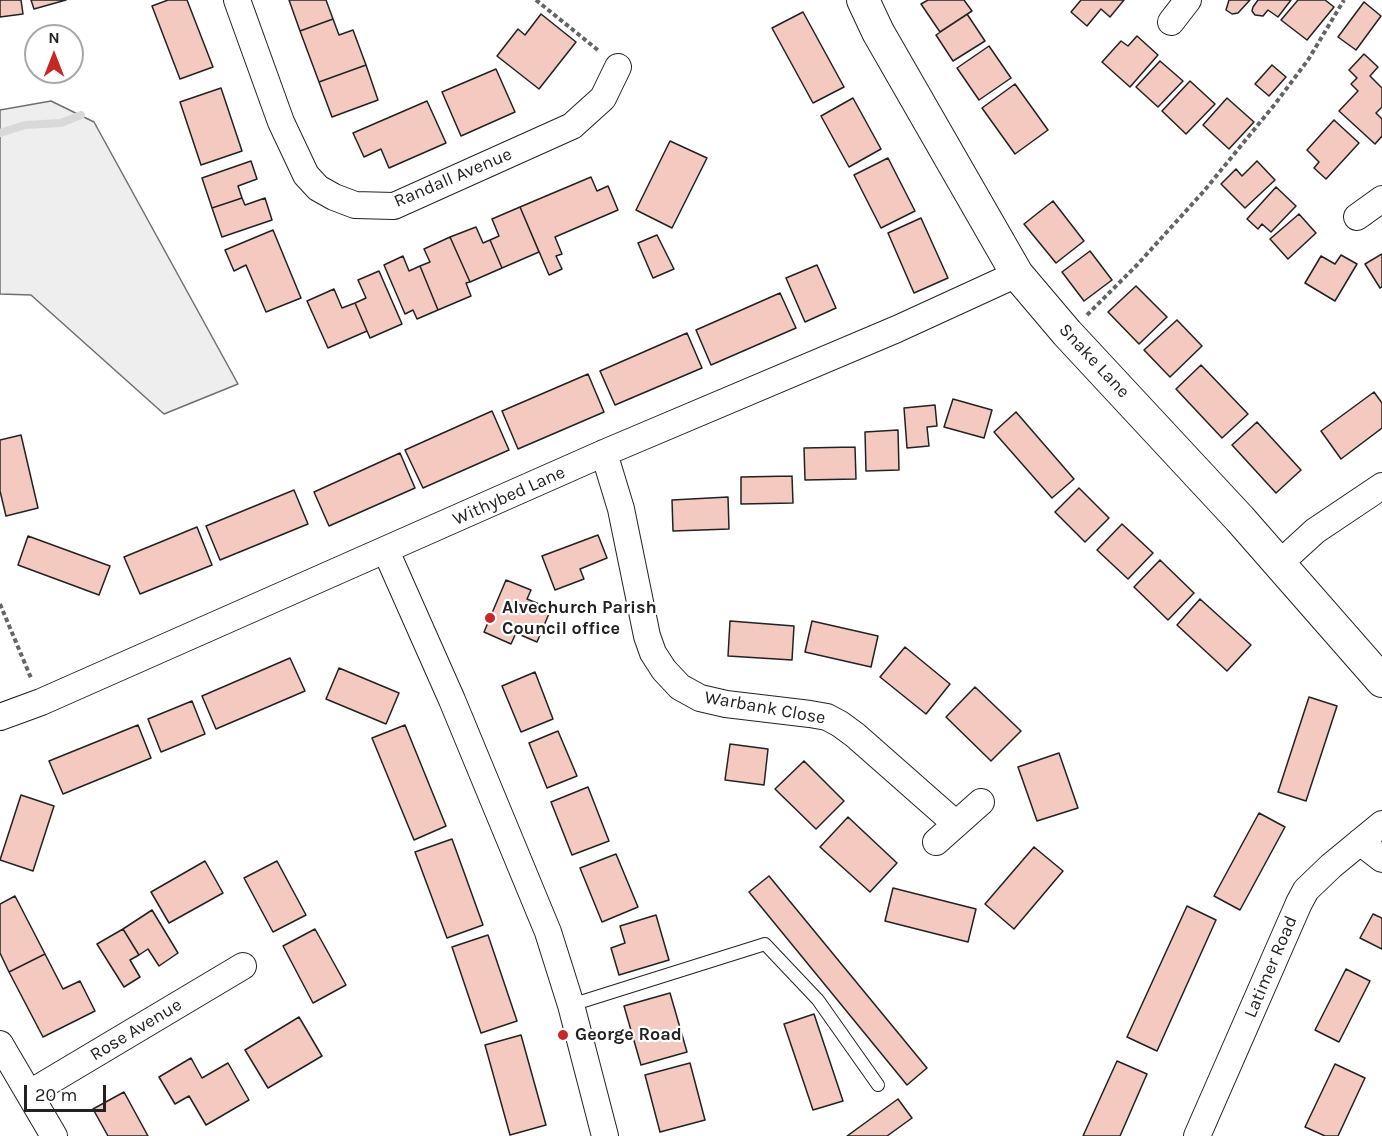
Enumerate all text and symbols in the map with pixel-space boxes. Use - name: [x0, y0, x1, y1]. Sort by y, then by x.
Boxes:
- north arrow: [24, 24, 84, 84]
- text: N: [48, 28, 60, 47]
- street label: Randall Avenue: [391, 143, 515, 213]
- street label: Snake Lane: [1054, 319, 1134, 403]
- street label: Withybed Lane: [449, 462, 569, 530]
- place label: Alvechurch Parish Council office: [502, 597, 657, 640]
- marker: Alvechurch Parish Council office: [483, 611, 497, 625]
- street label: Warbank Close: [703, 687, 827, 729]
- street label: Latimer Road: [1240, 913, 1302, 1021]
- street label: Rose Avenue: [86, 994, 186, 1066]
- place label: George Road: [575, 1024, 682, 1046]
- marker: George Road: [556, 1028, 570, 1042]
- scale bar: [27, 1073, 110, 1111]
- text: 20 m: [35, 1084, 77, 1106]

